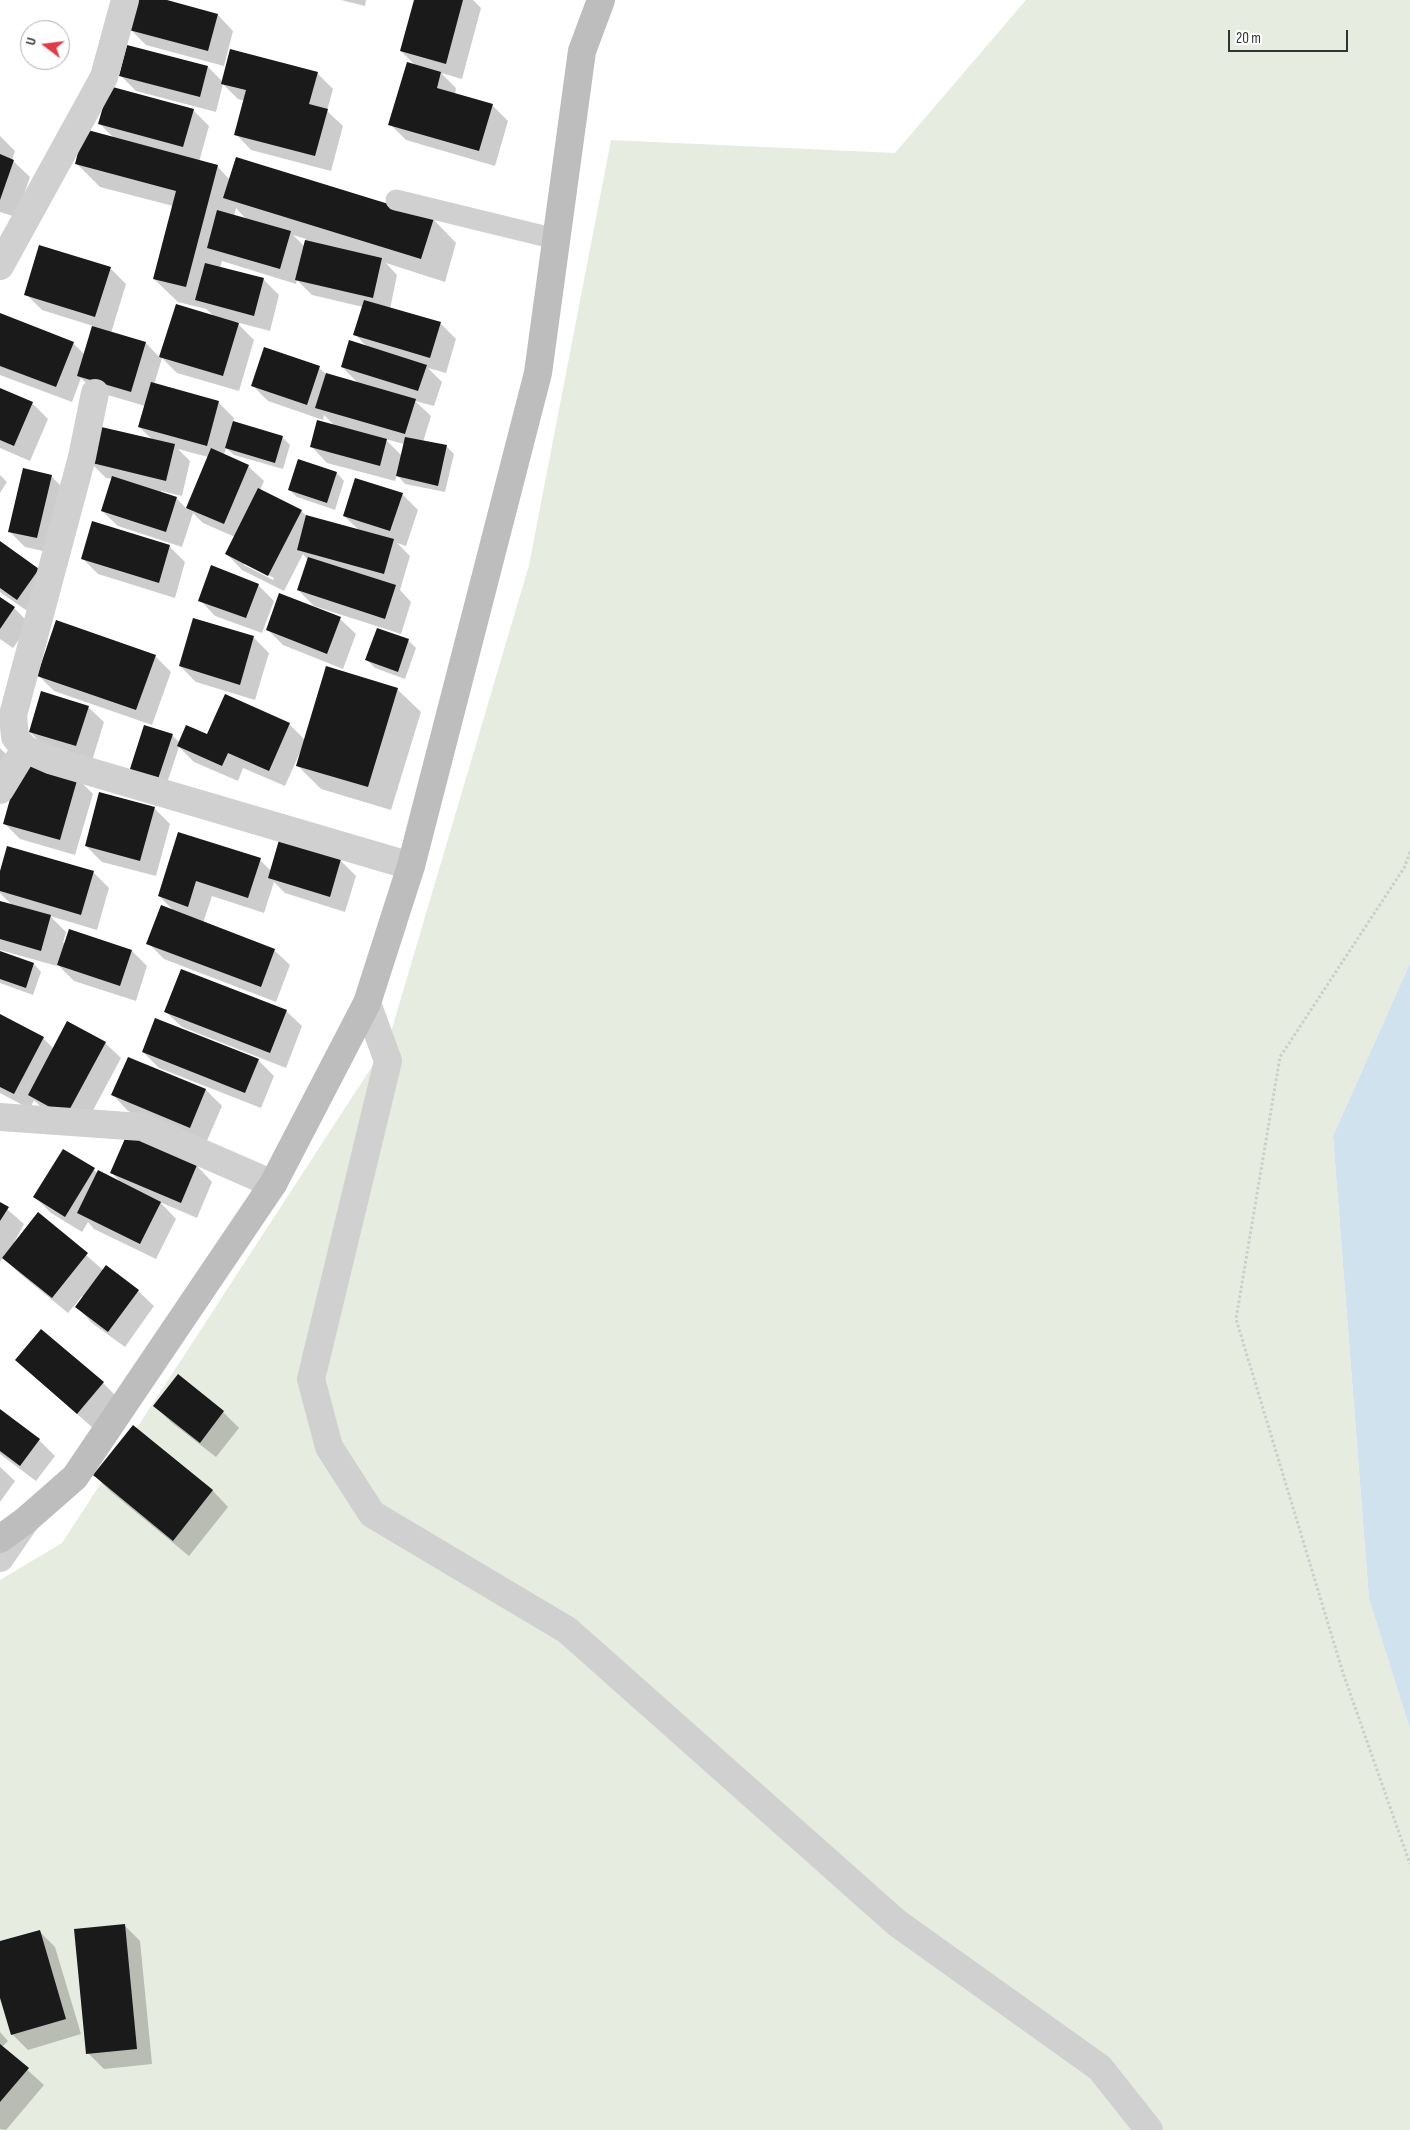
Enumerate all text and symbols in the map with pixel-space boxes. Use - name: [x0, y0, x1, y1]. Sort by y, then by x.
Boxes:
- north arrow: [20, 20, 70, 70]
- scale bar: [1230, 20, 1350, 52]
- text: 20 m: [1236, 29, 1261, 48]
- text: U: [22, 36, 40, 47]

